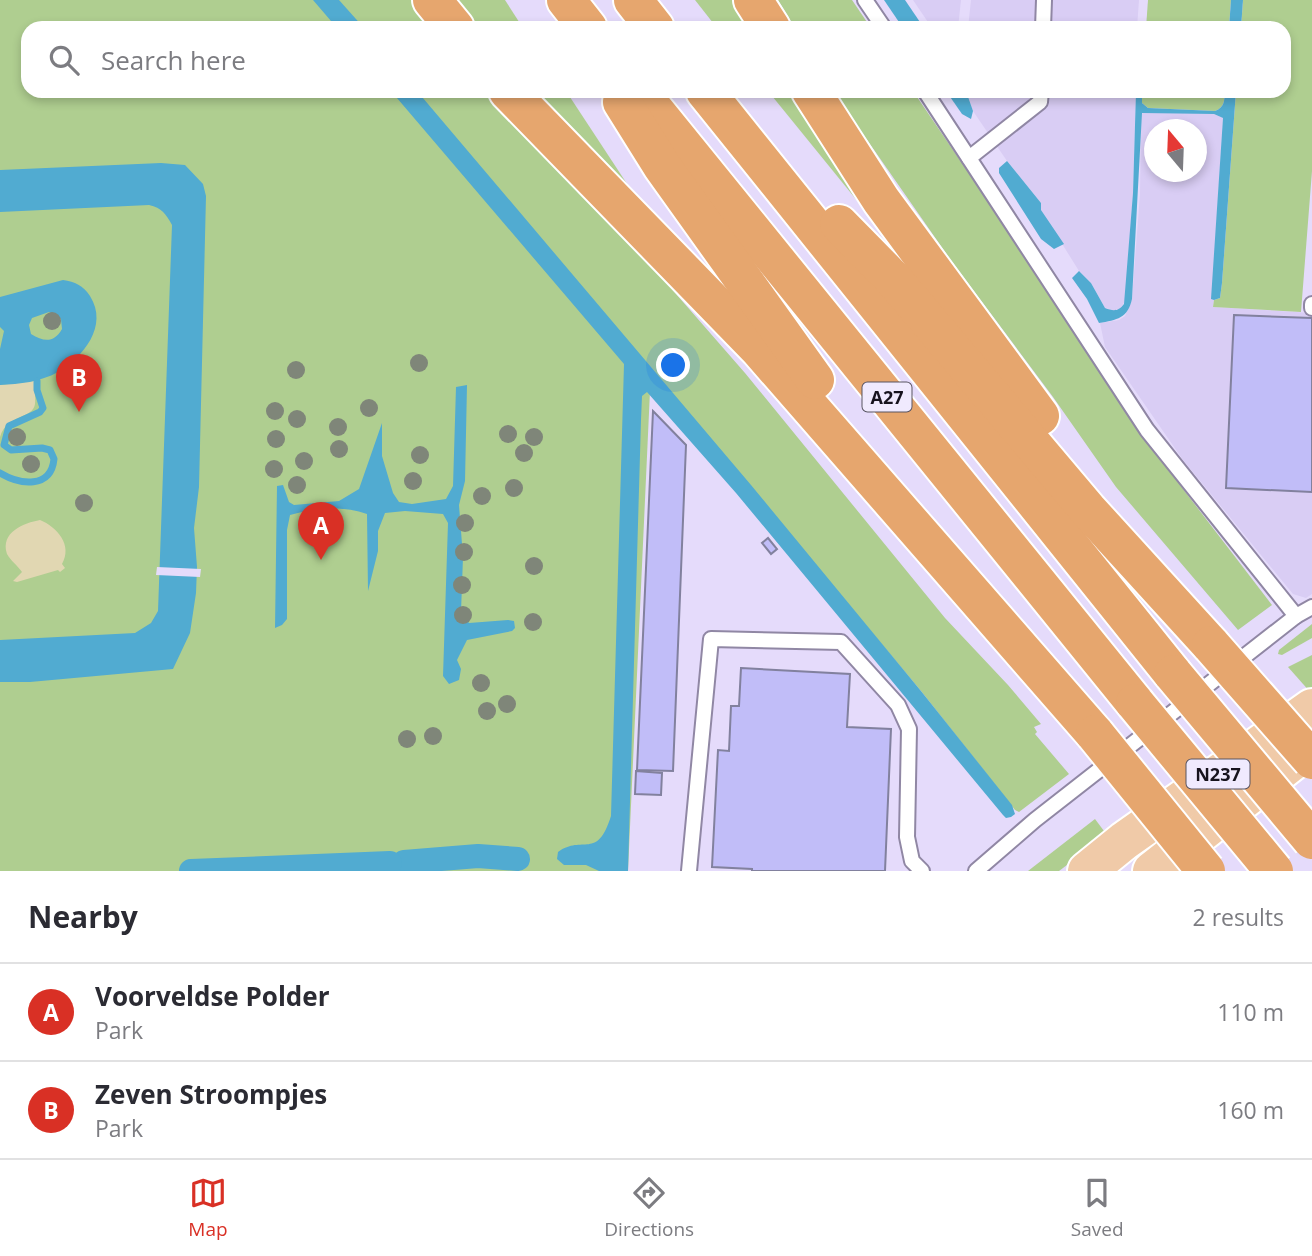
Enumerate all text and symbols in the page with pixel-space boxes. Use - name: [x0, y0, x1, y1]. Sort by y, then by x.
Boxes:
- search box: [21, 21, 1291, 98]
- icon: search: [45, 41, 83, 79]
- text: Search here: [101, 42, 246, 78]
- north arrow: [1144, 119, 1207, 182]
- your location: [656, 348, 690, 382]
- pin: B: [56, 354, 102, 412]
- road number: A27: [862, 382, 912, 412]
- pin: A: [298, 502, 344, 560]
- road number: N237: [1186, 760, 1250, 788]
- text: Nearby: [28, 896, 138, 937]
- text: 2 results: [1193, 901, 1284, 933]
- text: Voorveldse Polder: [95, 978, 329, 1014]
- text: A: [43, 996, 59, 1028]
- text: 110 m: [1217, 996, 1284, 1028]
- text: Park: [95, 1014, 143, 1046]
- text: Zeven Stroompjes: [95, 1076, 327, 1112]
- text: B: [43, 1094, 59, 1126]
- text: 160 m: [1217, 1094, 1284, 1126]
- text: Park: [95, 1112, 143, 1144]
- tab: Map: [188, 1174, 228, 1242]
- tab: Directions: [604, 1174, 694, 1242]
- tab: Saved: [1071, 1174, 1124, 1242]

